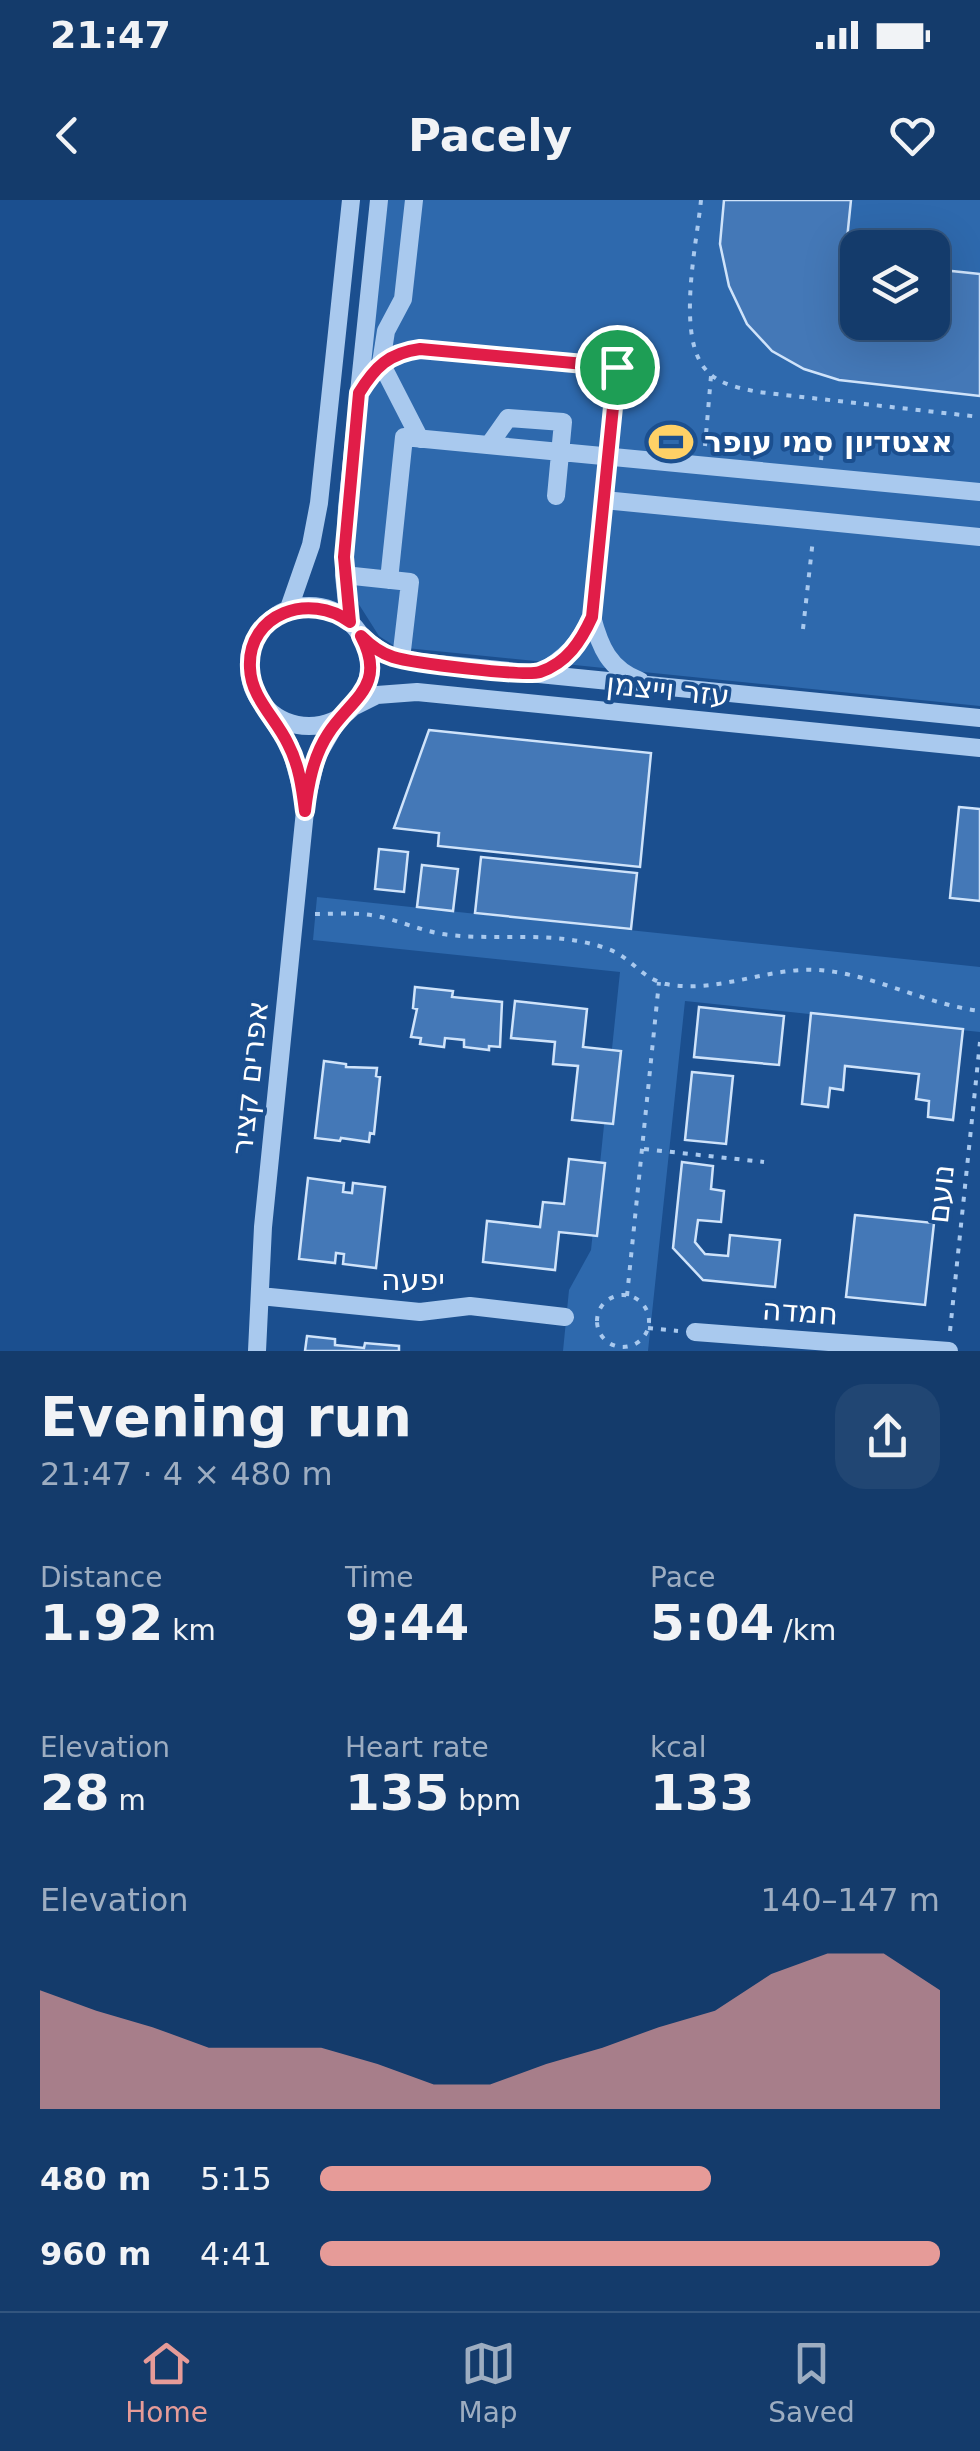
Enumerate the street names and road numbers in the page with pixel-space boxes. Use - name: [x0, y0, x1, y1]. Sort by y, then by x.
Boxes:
- street label: עזר וייצמן: [605, 666, 731, 713]
- street label: אפרים קציר: [224, 999, 275, 1157]
- street label: נועם: [920, 1163, 961, 1225]
- street label: יפעה: [381, 1262, 445, 1297]
- street label: חמדה: [761, 1291, 839, 1332]

